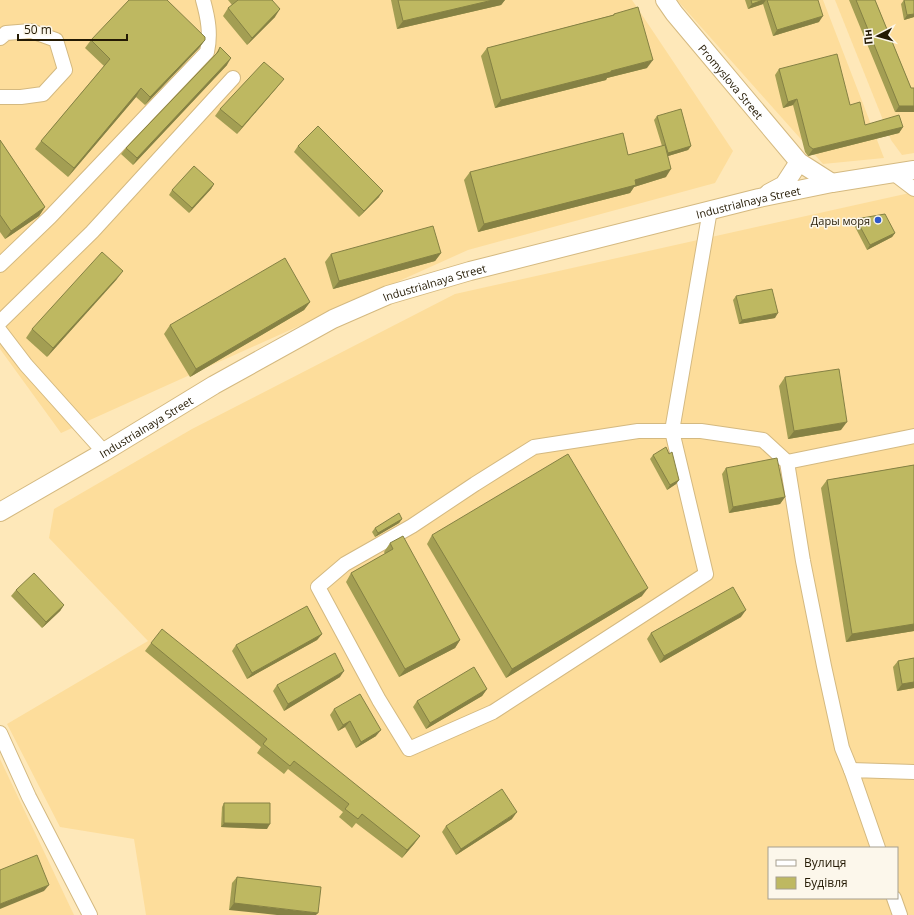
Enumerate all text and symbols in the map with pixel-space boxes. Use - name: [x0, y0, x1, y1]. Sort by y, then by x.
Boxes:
- scale bar: [18, 16, 127, 42]
- north arrow: [858, 16, 898, 56]
- text: 50 m: [24, 21, 52, 38]
- text: Пн: [859, 29, 876, 46]
- street label: Promyslova Street: [696, 41, 767, 122]
- street label: Industrialnaya Street: [694, 182, 802, 221]
- place label: Дары моря: [811, 213, 870, 228]
- marker: Дары моря: [873, 215, 883, 225]
- street label: Industrialnaya Street: [380, 260, 487, 304]
- street label: Industrialnaya Street: [96, 392, 195, 461]
- legend: [768, 847, 898, 899]
- text: Вулиця: [804, 854, 846, 871]
- text: Будівля: [804, 874, 848, 891]

